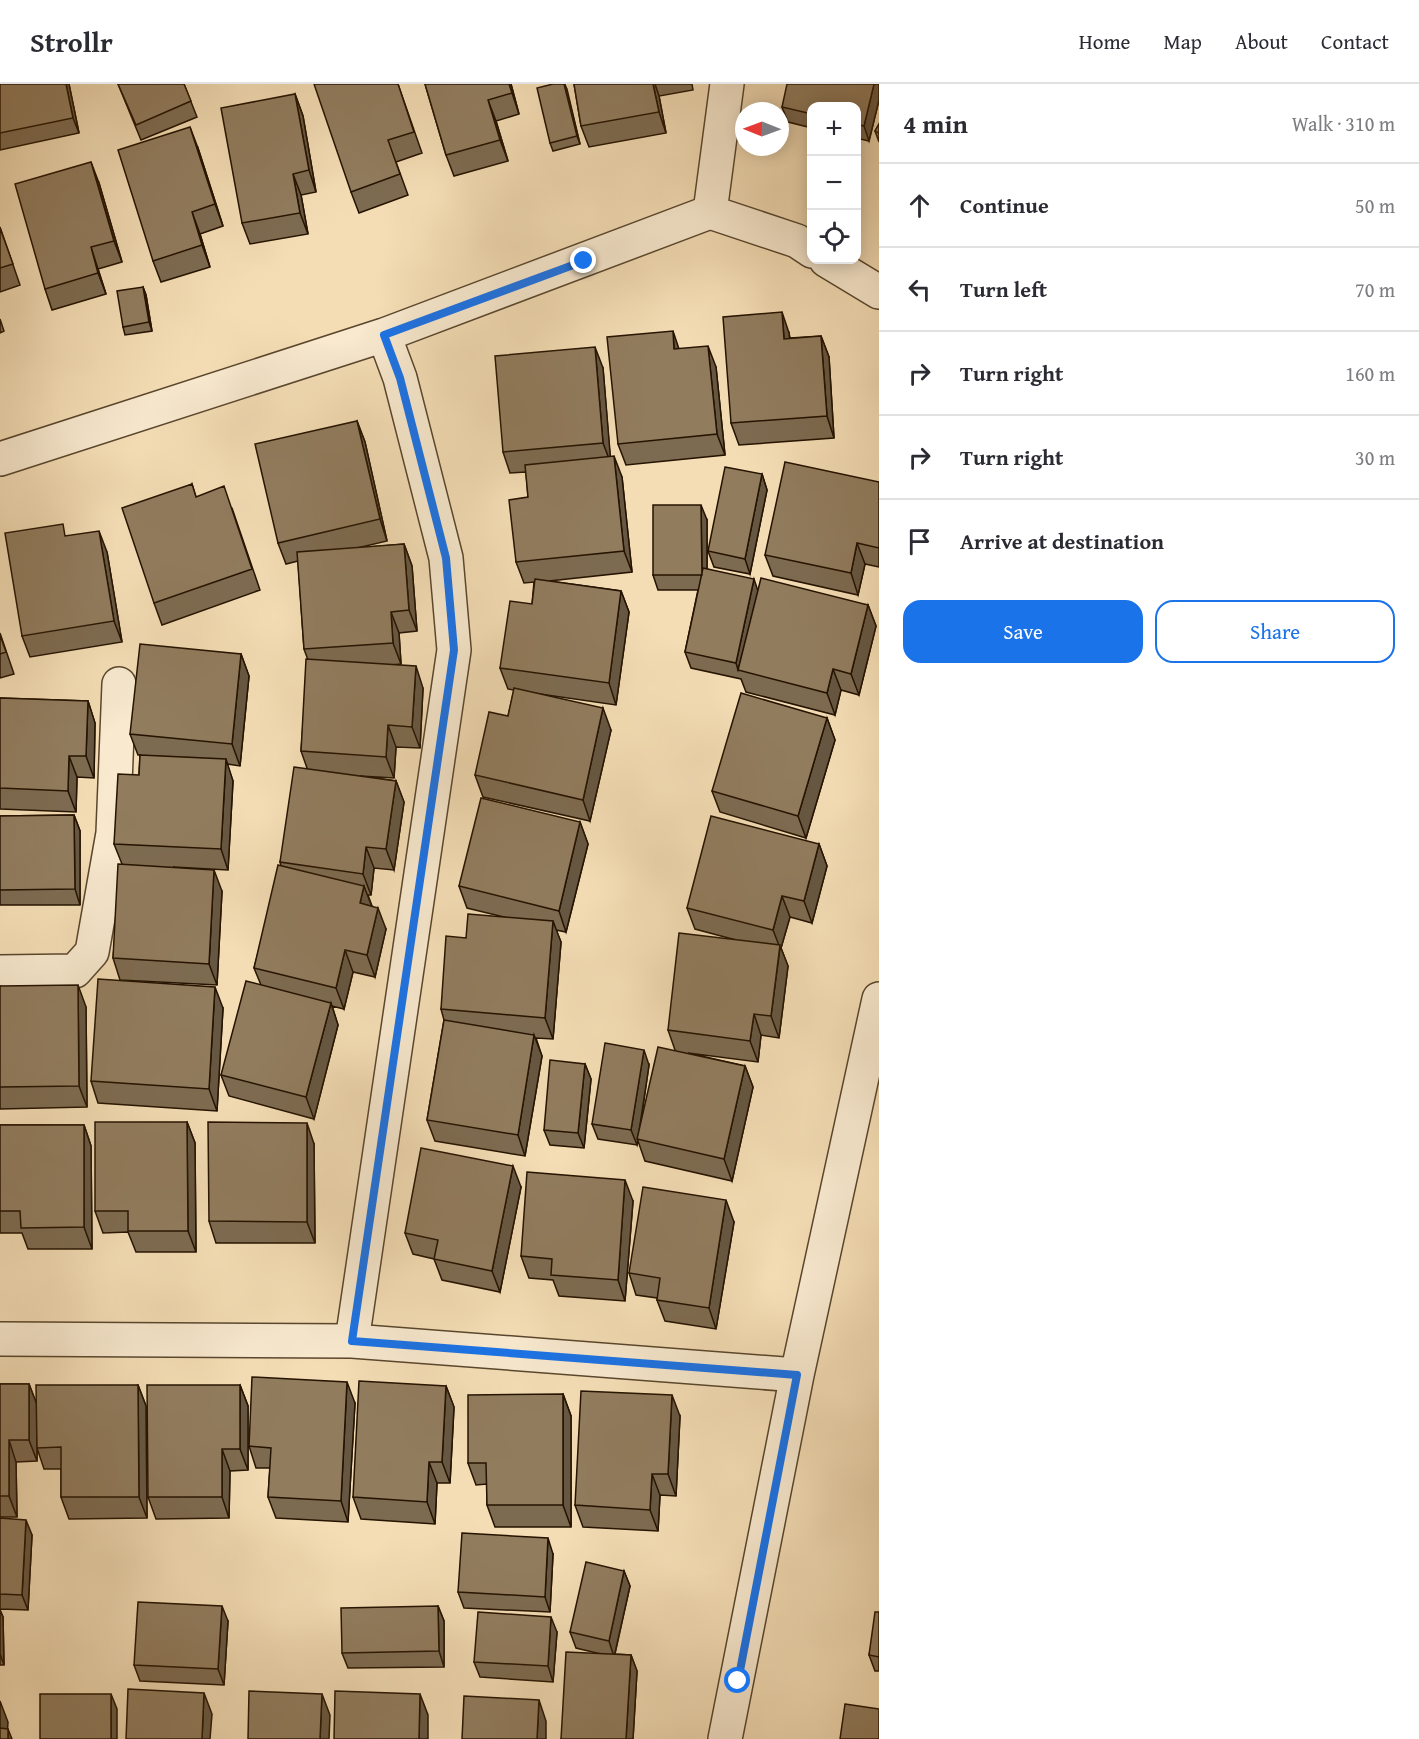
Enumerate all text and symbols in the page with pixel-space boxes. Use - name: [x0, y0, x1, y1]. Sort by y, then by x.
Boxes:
- text: Strollr: [30, 21, 113, 62]
- text: Home: [1079, 26, 1130, 57]
- text: Map: [1163, 26, 1202, 57]
- text: About: [1235, 26, 1288, 57]
- text: Contact: [1321, 26, 1389, 57]
- north arrow: [735, 102, 789, 156]
- map controls: [807, 102, 861, 264]
- button: +: [807, 102, 861, 156]
- text: 4 min: [903, 104, 968, 143]
- text: Walk · 310 m: [1292, 109, 1395, 138]
- button: −: [807, 156, 861, 210]
- icon: ahead: [903, 189, 936, 222]
- text: Continue: [960, 189, 1049, 221]
- text: 50 m: [1355, 191, 1395, 220]
- button: locate: [807, 210, 861, 264]
- route end: [570, 247, 596, 273]
- icon: left: [903, 273, 936, 306]
- text: Turn left: [960, 273, 1047, 305]
- text: 70 m: [1355, 275, 1395, 304]
- icon: right: [903, 357, 936, 390]
- text: Turn right: [960, 357, 1063, 389]
- text: 160 m: [1345, 359, 1395, 388]
- icon: right: [903, 441, 936, 474]
- text: Turn right: [960, 441, 1063, 473]
- text: 30 m: [1355, 443, 1395, 472]
- icon: arrive: [903, 525, 936, 558]
- text: Arrive at destination: [960, 525, 1164, 557]
- button: Save: [903, 600, 1143, 663]
- button: Share: [1155, 600, 1395, 663]
- route start: [724, 1667, 750, 1693]

